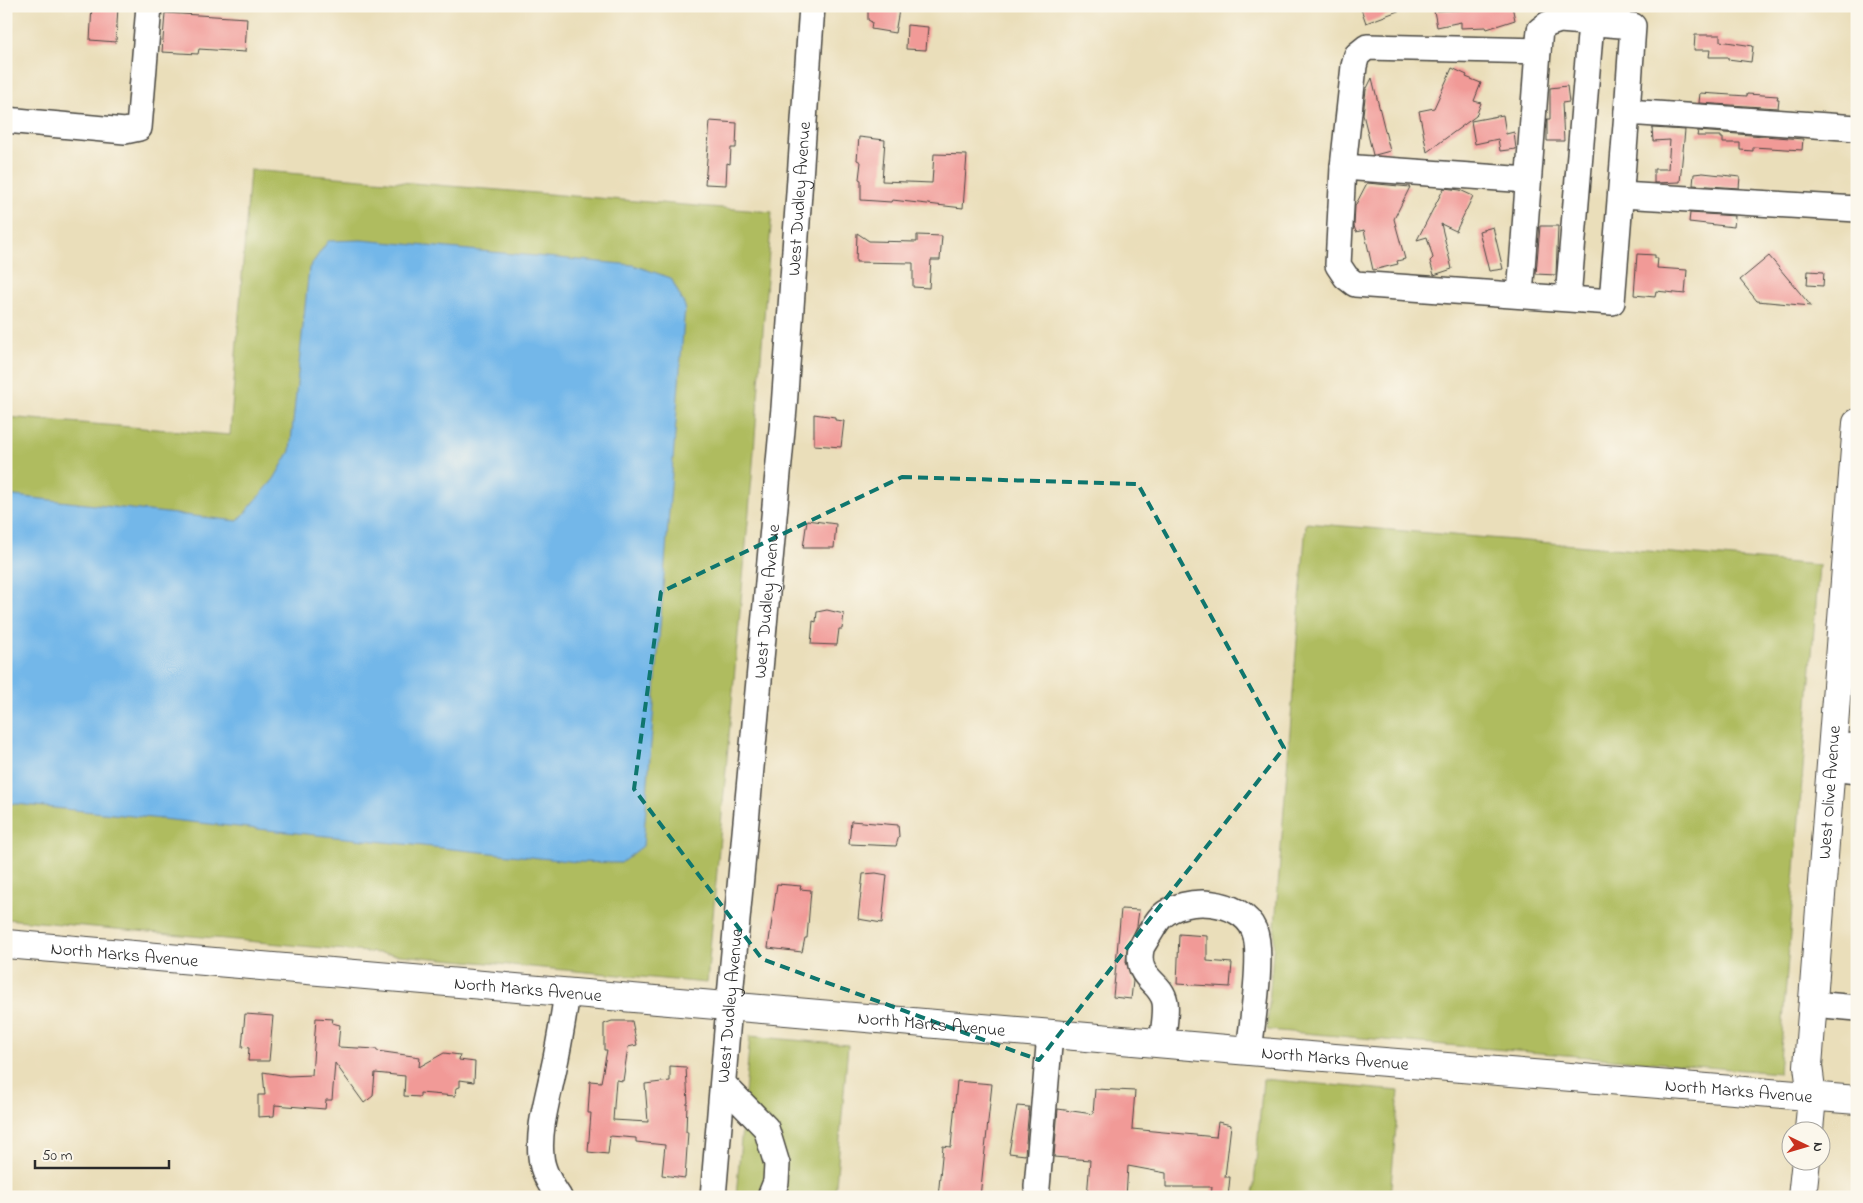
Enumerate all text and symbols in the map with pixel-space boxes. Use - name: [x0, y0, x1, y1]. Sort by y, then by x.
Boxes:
- street label: West Dudley Avenue: [782, 120, 819, 277]
- street label: West Dudley Avenue: [748, 522, 788, 680]
- street label: West Olive Avenue: [1813, 724, 1849, 860]
- street label: West Dudley Avenue: [712, 927, 751, 1084]
- street label: North Marks Avenue: [50, 937, 200, 976]
- street label: North Marks Avenue: [453, 972, 604, 1010]
- street label: North Marks Avenue: [857, 1006, 1007, 1045]
- street label: North Marks Avenue: [1260, 1041, 1411, 1079]
- street label: North Marks Avenue: [1664, 1074, 1814, 1111]
- north arrow: [1780, 1120, 1830, 1170]
- scale bar: [35, 1138, 169, 1170]
- text: N: [1807, 1141, 1828, 1153]
- text: 50 m: [42, 1145, 73, 1167]

